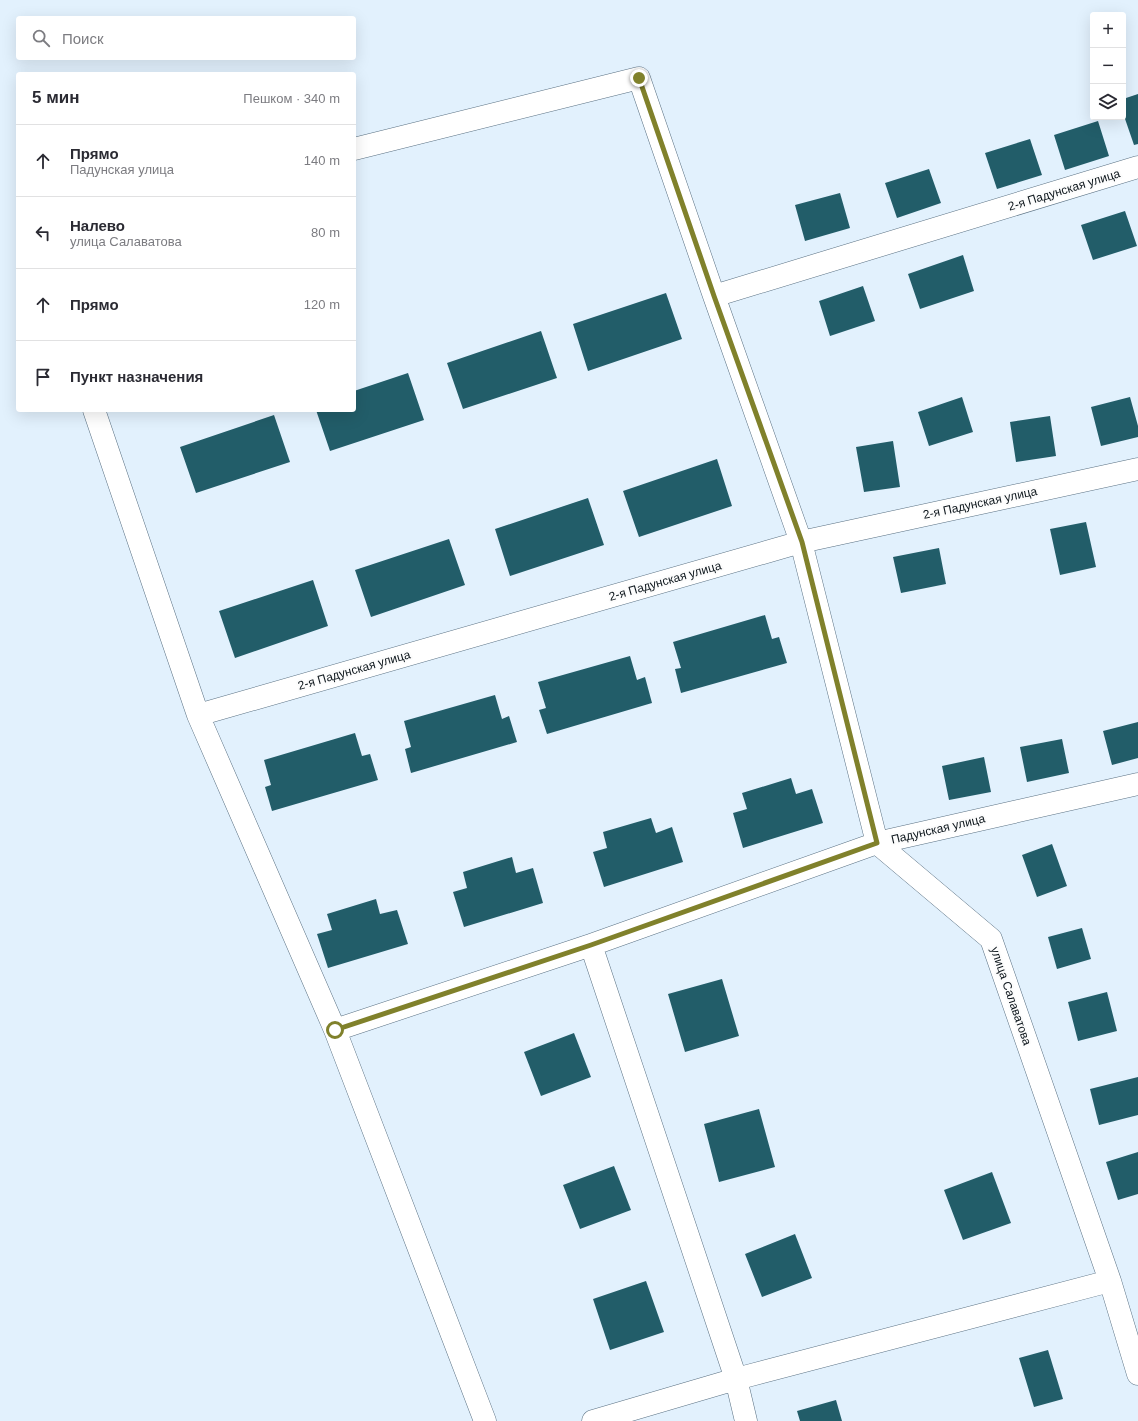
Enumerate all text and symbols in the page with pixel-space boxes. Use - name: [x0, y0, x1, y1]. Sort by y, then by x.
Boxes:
- map controls: [1090, 12, 1126, 120]
- button: +: [1090, 12, 1126, 48]
- search box: [16, 16, 356, 60]
- icon: search: [30, 27, 52, 49]
- text: Поиск: [62, 30, 104, 47]
- button: −: [1090, 48, 1126, 84]
- route end: [630, 69, 648, 87]
- button: layers: [1090, 84, 1126, 120]
- text: 5 мин: [32, 88, 79, 107]
- text: Пешком · 340 m: [243, 91, 340, 106]
- text: Прямо: [70, 145, 119, 162]
- icon: ahead: [32, 150, 54, 172]
- text: 140 m: [304, 153, 340, 168]
- text: Падунская улица: [70, 162, 174, 177]
- street label: 2-я Падунская улица: [1006, 166, 1122, 214]
- text: Налево: [70, 217, 125, 234]
- icon: left: [32, 222, 54, 244]
- text: 80 m: [311, 225, 340, 240]
- text: улица Салаватова: [70, 234, 182, 249]
- icon: ahead: [32, 294, 54, 316]
- text: Прямо: [70, 296, 119, 313]
- text: 120 m: [304, 297, 340, 312]
- icon: arrive: [32, 366, 54, 388]
- text: Пункт назначения: [70, 368, 203, 385]
- street label: 2-я Падунская улица: [922, 484, 1039, 522]
- street label: 2-я Падунская улица: [607, 558, 723, 604]
- street label: 2-я Падунская улица: [296, 647, 412, 693]
- street label: Падунская улица: [890, 811, 987, 847]
- street label: улица Салаватова: [988, 945, 1035, 1047]
- route start: [326, 1021, 344, 1039]

